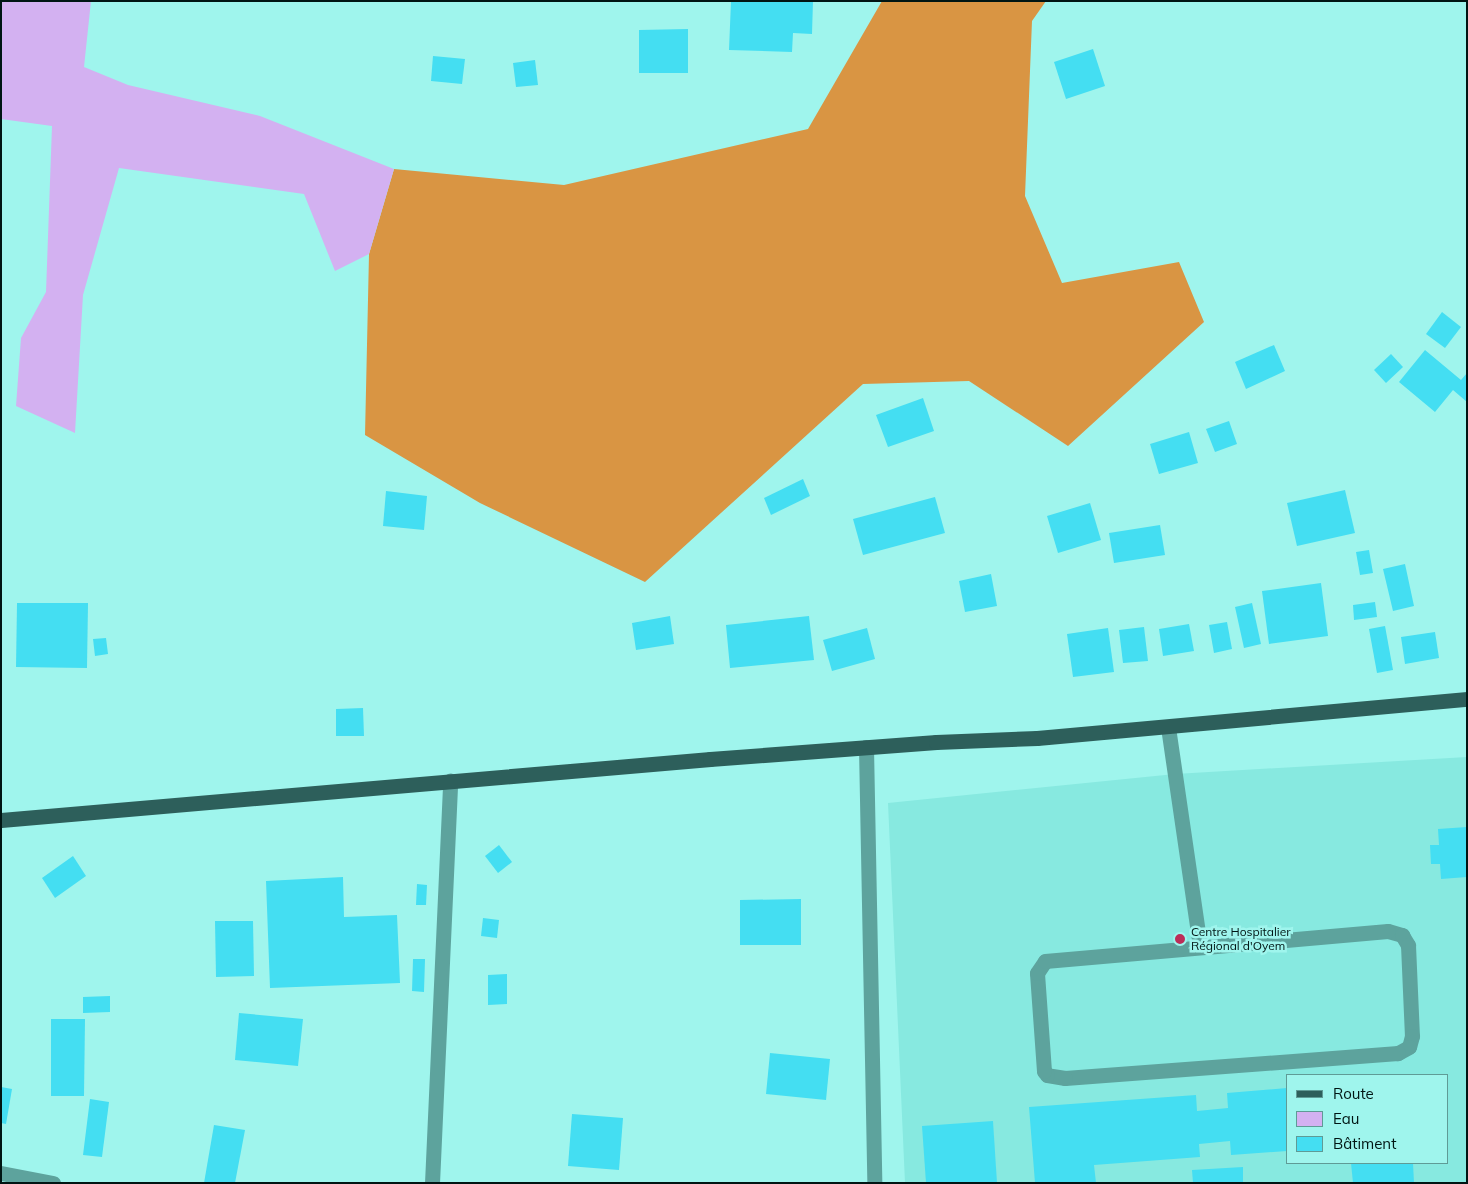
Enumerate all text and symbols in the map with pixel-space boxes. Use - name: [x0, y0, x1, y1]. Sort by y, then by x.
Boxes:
- place label: Centre Hospitalier Régional d'Oyem: [1191, 925, 1291, 953]
- marker: Centre Hospitalier Régional d'Oyem: [1173, 932, 1187, 946]
- legend: [1286, 1074, 1448, 1164]
- text: Route: [1333, 1084, 1374, 1103]
- text: Eau: [1333, 1109, 1359, 1128]
- text: Bâtiment: [1333, 1134, 1396, 1153]

